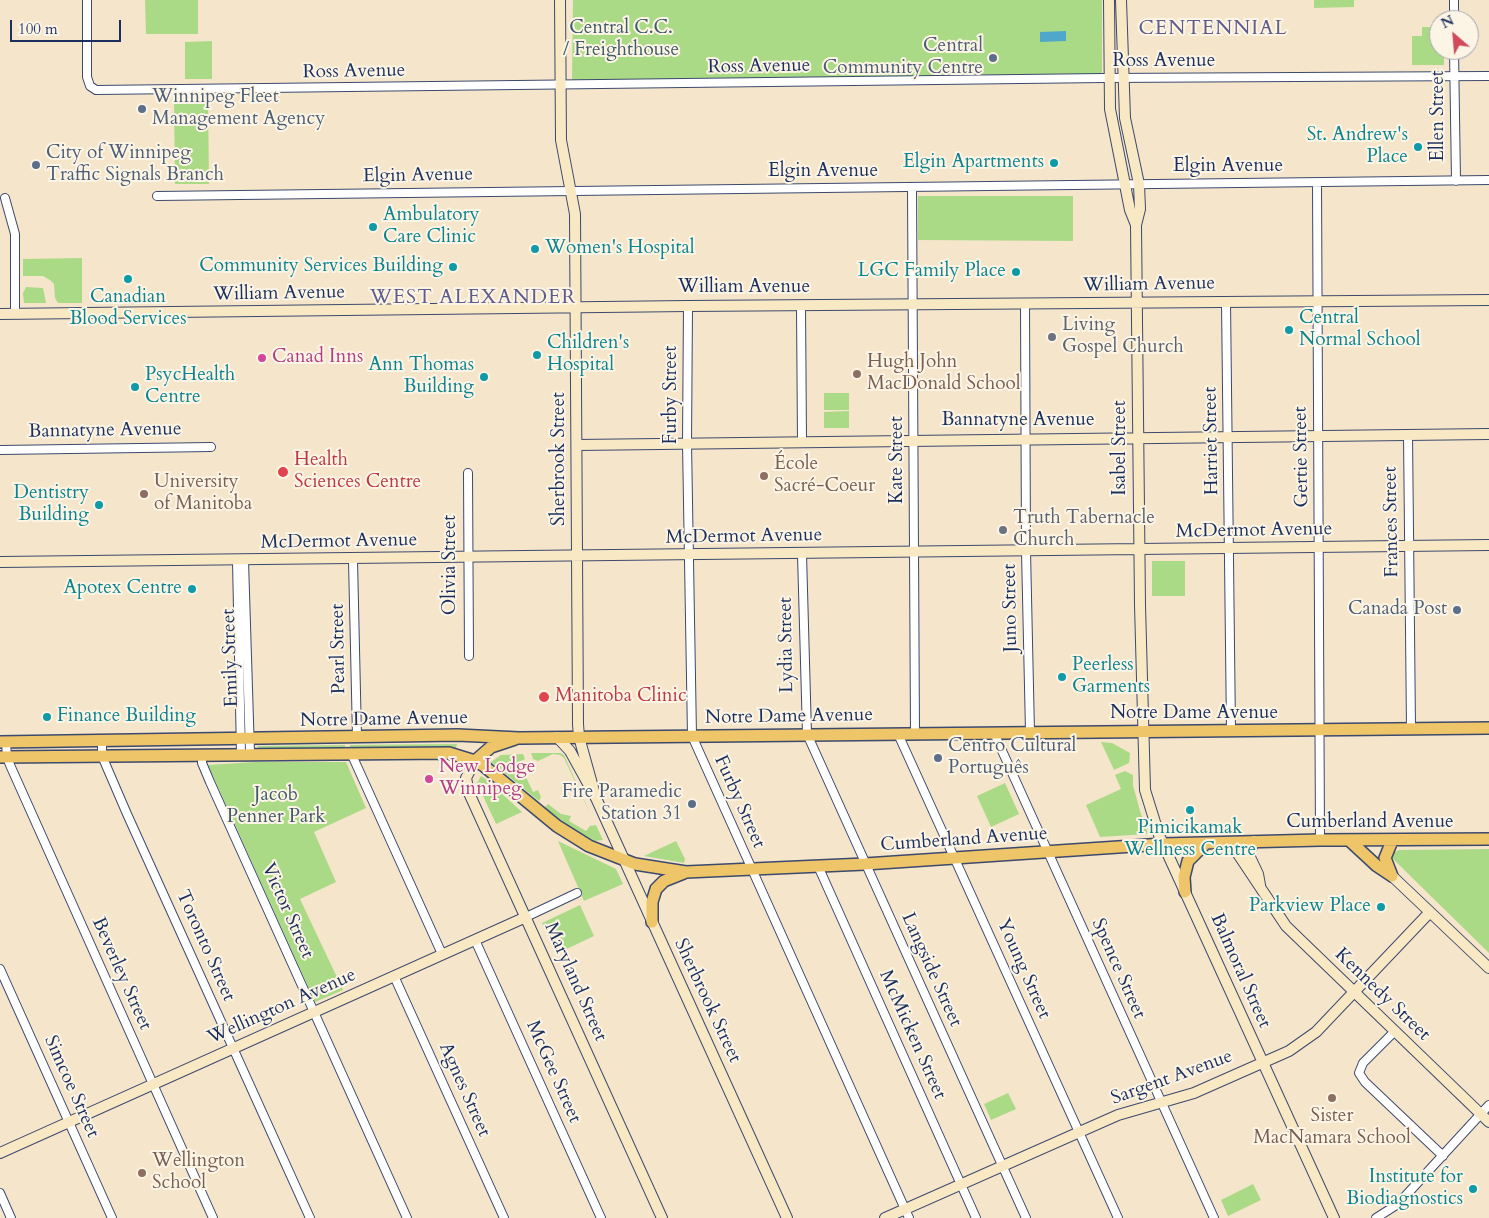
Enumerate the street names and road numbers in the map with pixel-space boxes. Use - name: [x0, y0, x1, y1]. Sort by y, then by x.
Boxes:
- street label: Ross Avenue: [1113, 51, 1215, 73]
- street label: Ross Avenue: [707, 55, 811, 79]
- street label: Ross Avenue: [302, 60, 406, 84]
- street label: Ellen Street: [1428, 70, 1450, 162]
- street label: Elgin Avenue: [1173, 156, 1283, 178]
- street label: Elgin Avenue: [768, 161, 878, 183]
- street label: Elgin Avenue: [363, 164, 473, 188]
- street label: William Avenue: [1083, 272, 1215, 298]
- street label: William Avenue: [678, 277, 810, 299]
- street label: William Avenue: [213, 281, 345, 307]
- street label: Furby Street: [661, 345, 683, 445]
- street label: Harriet Street: [1200, 386, 1224, 496]
- street label: Sherbrook Street: [549, 392, 571, 526]
- street label: Isabel Street: [1110, 400, 1132, 496]
- street label: Gertie Street: [1290, 406, 1314, 508]
- street label: Bannatyne Avenue: [941, 410, 1095, 432]
- street label: Kate Street: [887, 416, 909, 504]
- street label: Bannatyne Avenue: [28, 418, 182, 444]
- street label: Frances Street: [1380, 466, 1404, 578]
- street label: Olivia Street: [440, 515, 462, 615]
- street label: McDermot Avenue: [1176, 518, 1332, 544]
- street label: McDermot Avenue: [666, 524, 822, 550]
- street label: McDermot Avenue: [261, 529, 417, 555]
- street label: Juno Street: [999, 563, 1023, 653]
- street label: Lydia Street: [775, 597, 799, 693]
- street label: Pearl Street: [327, 603, 351, 695]
- street label: Emily Street: [218, 608, 244, 708]
- street label: Notre Dame Avenue: [1110, 703, 1278, 725]
- street label: Notre Dame Avenue: [705, 704, 873, 730]
- street label: Notre Dame Avenue: [300, 707, 468, 733]
- street label: Furby Street: [708, 752, 770, 852]
- street label: Cumberland Avenue: [1286, 812, 1454, 834]
- street label: Cumberland Avenue: [880, 823, 1048, 857]
- street label: Victor Street: [256, 860, 318, 962]
- street label: Toronto Street: [170, 887, 240, 1005]
- street label: Langside Street: [896, 909, 966, 1031]
- street label: Balmoral Street: [1205, 910, 1275, 1032]
- street label: Beverley Street: [86, 914, 156, 1034]
- street label: Young Street: [991, 915, 1055, 1023]
- street label: Spence Street: [1086, 915, 1150, 1023]
- street label: Maryland Street: [539, 919, 611, 1045]
- street label: Sherbrook Street: [668, 935, 746, 1067]
- street label: Kennedy Street: [1329, 944, 1435, 1046]
- street label: Wellington Avenue: [204, 964, 360, 1050]
- street label: McMicken Street: [873, 967, 951, 1103]
- street label: McGee Street: [520, 1017, 586, 1127]
- street label: Simcoe Street: [38, 1032, 104, 1142]
- street label: Agnes Street: [433, 1039, 495, 1141]
- street label: Sargent Avenue: [1108, 1045, 1236, 1111]

